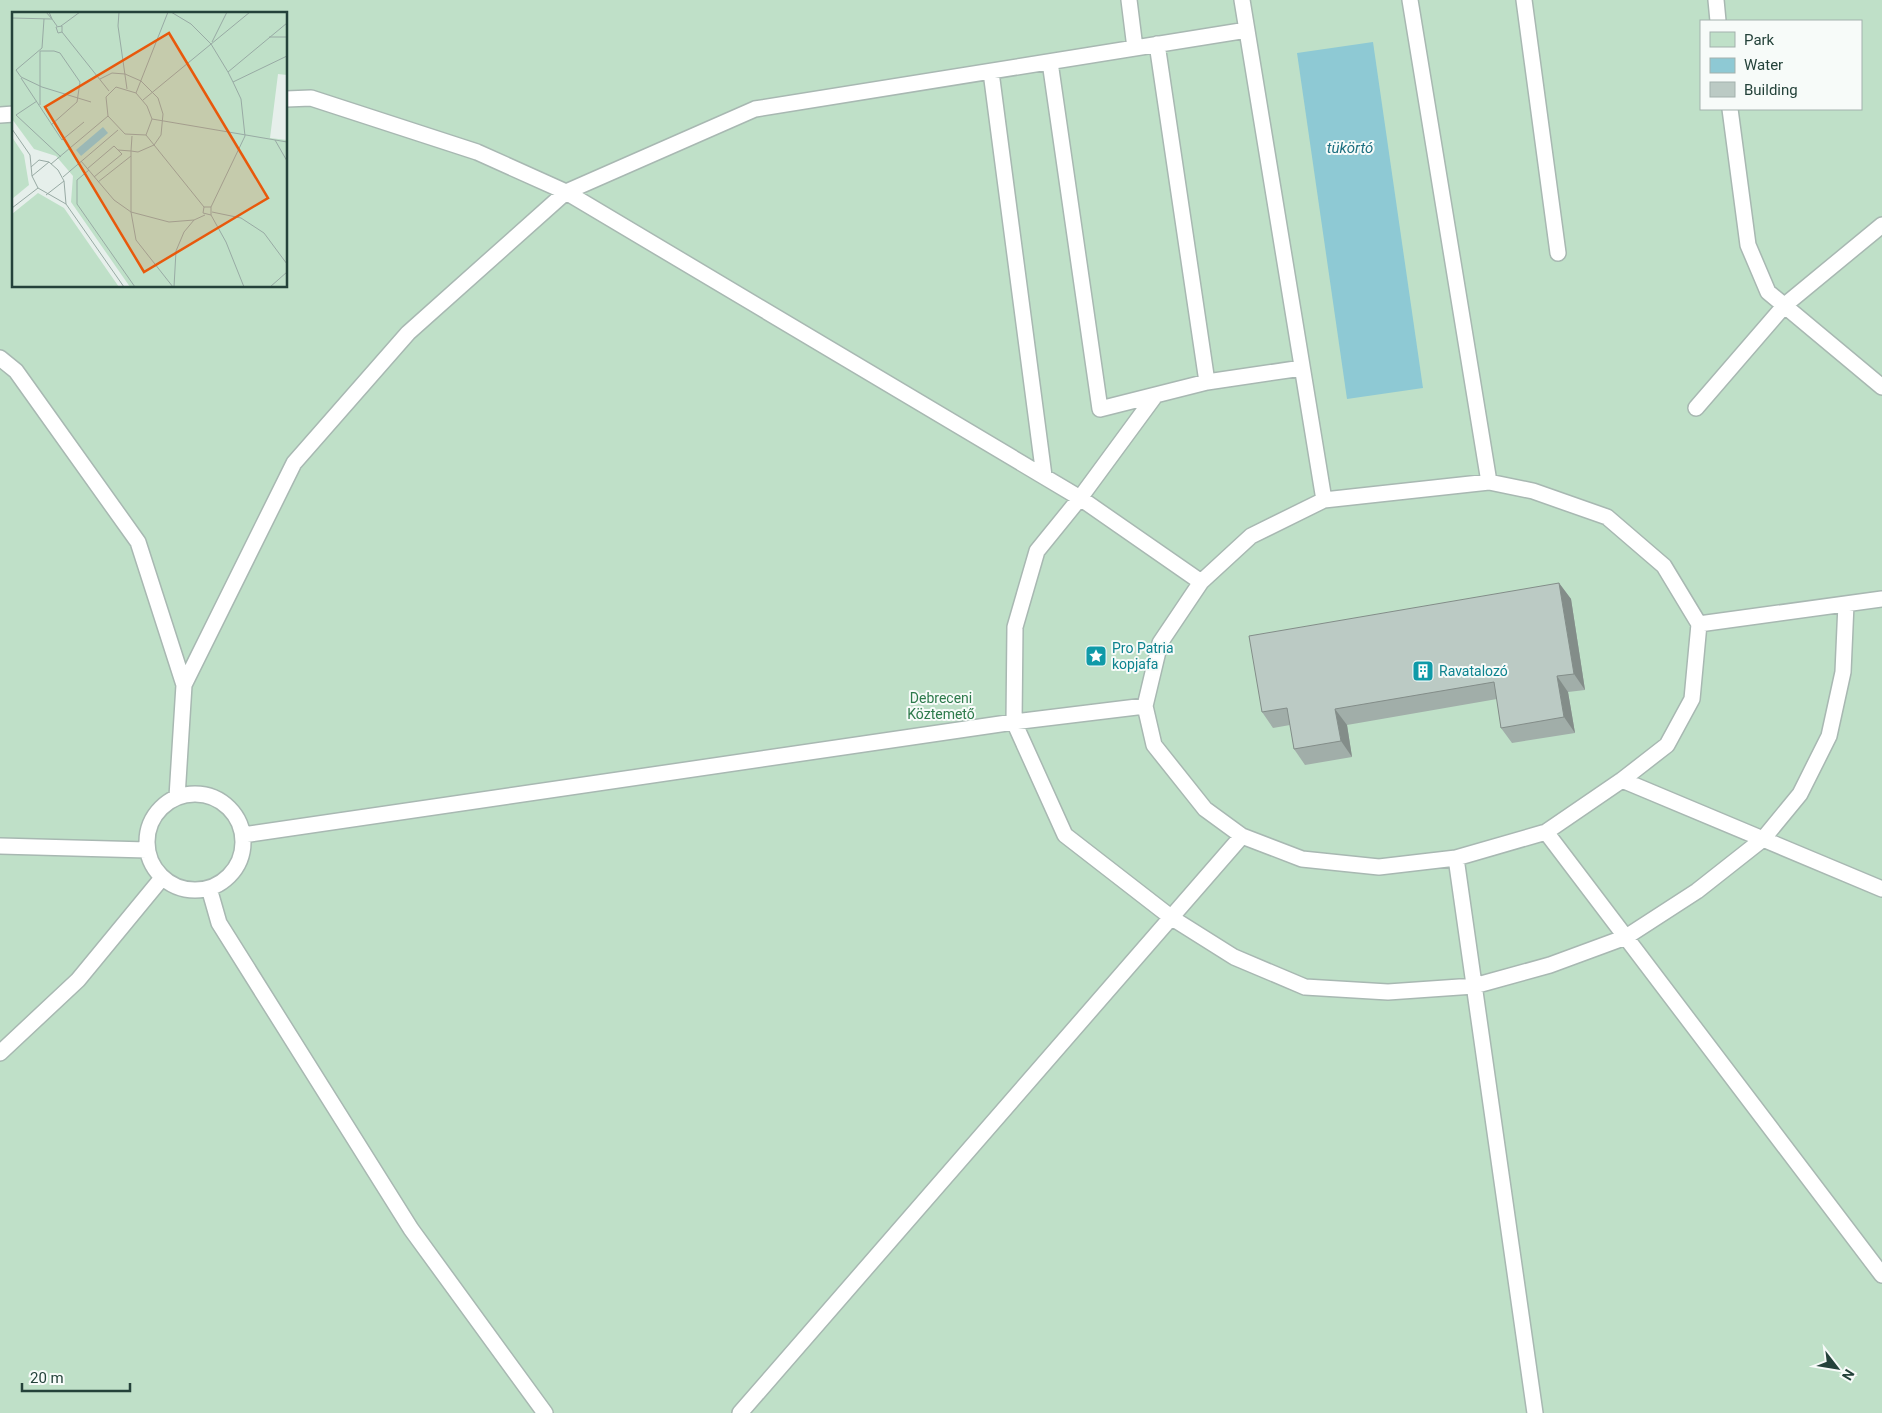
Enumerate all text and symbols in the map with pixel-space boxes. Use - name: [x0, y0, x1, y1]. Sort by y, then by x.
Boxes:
- inset map: [12, 12, 288, 288]
- legend: [1700, 20, 1862, 110]
- text: Park: [1744, 31, 1775, 49]
- text: Water: [1744, 56, 1783, 74]
- text: Building: [1744, 81, 1798, 99]
- water label: tükörtó: [1327, 139, 1373, 157]
- place label: Pro Patria kopjafa: [1112, 640, 1174, 672]
- place icon: Pro Patria kopjafa: [1084, 644, 1108, 668]
- building icon: Ravatalozó: [1411, 659, 1435, 683]
- place label: Ravatalozó: [1439, 663, 1508, 679]
- park label: Debreceni Köztemető: [907, 690, 975, 722]
- north arrow: [1812, 1343, 1862, 1393]
- scale bar: [22, 1360, 130, 1392]
- text: N: [1839, 1366, 1858, 1383]
- text: 20 m: [30, 1369, 64, 1387]

